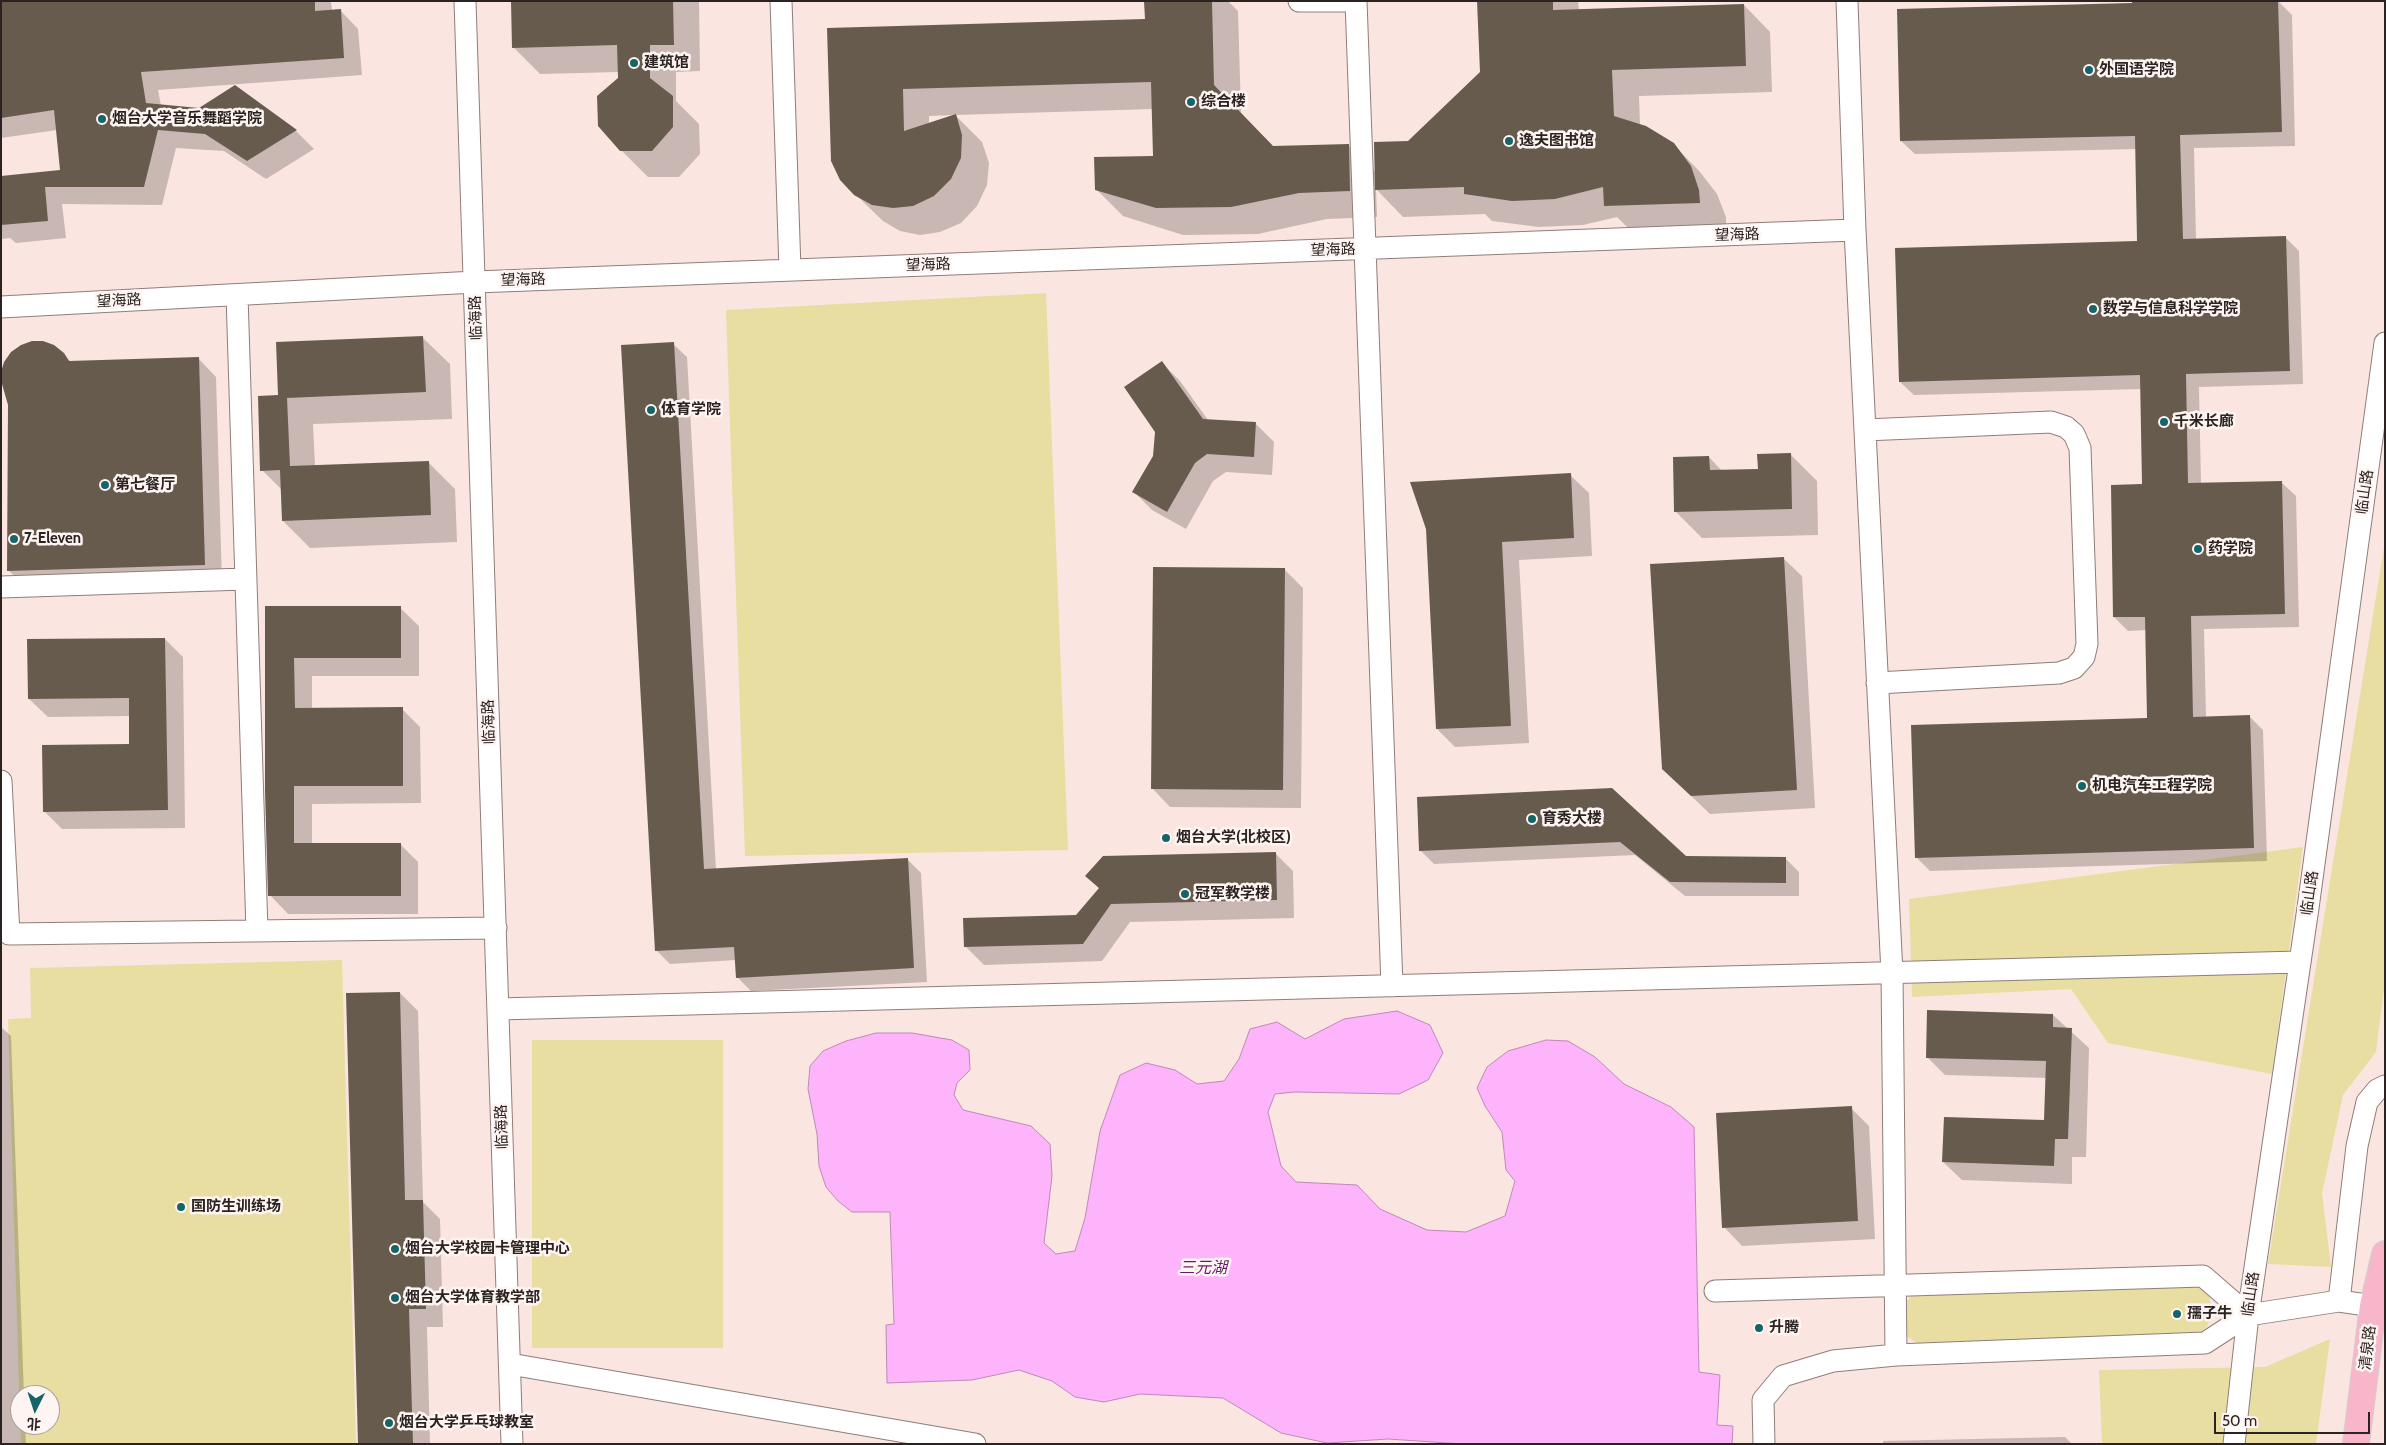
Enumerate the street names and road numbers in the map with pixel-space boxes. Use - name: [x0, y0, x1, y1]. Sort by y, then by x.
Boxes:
- street label: 望海路: [1714, 225, 1760, 245]
- street label: 望海路: [1310, 240, 1356, 260]
- street label: 望海路: [905, 255, 951, 275]
- street label: 望海路: [500, 270, 546, 290]
- street label: 望海路: [96, 291, 142, 311]
- street label: 临海路: [466, 295, 486, 341]
- street label: 临山路: [2353, 468, 2377, 516]
- street label: 临海路: [479, 699, 499, 745]
- street label: 临山路: [2298, 869, 2322, 917]
- street label: 临海路: [492, 1104, 512, 1150]
- street label: 临山路: [2239, 1270, 2263, 1318]
- street label: 清泉路: [2356, 1325, 2380, 1371]

